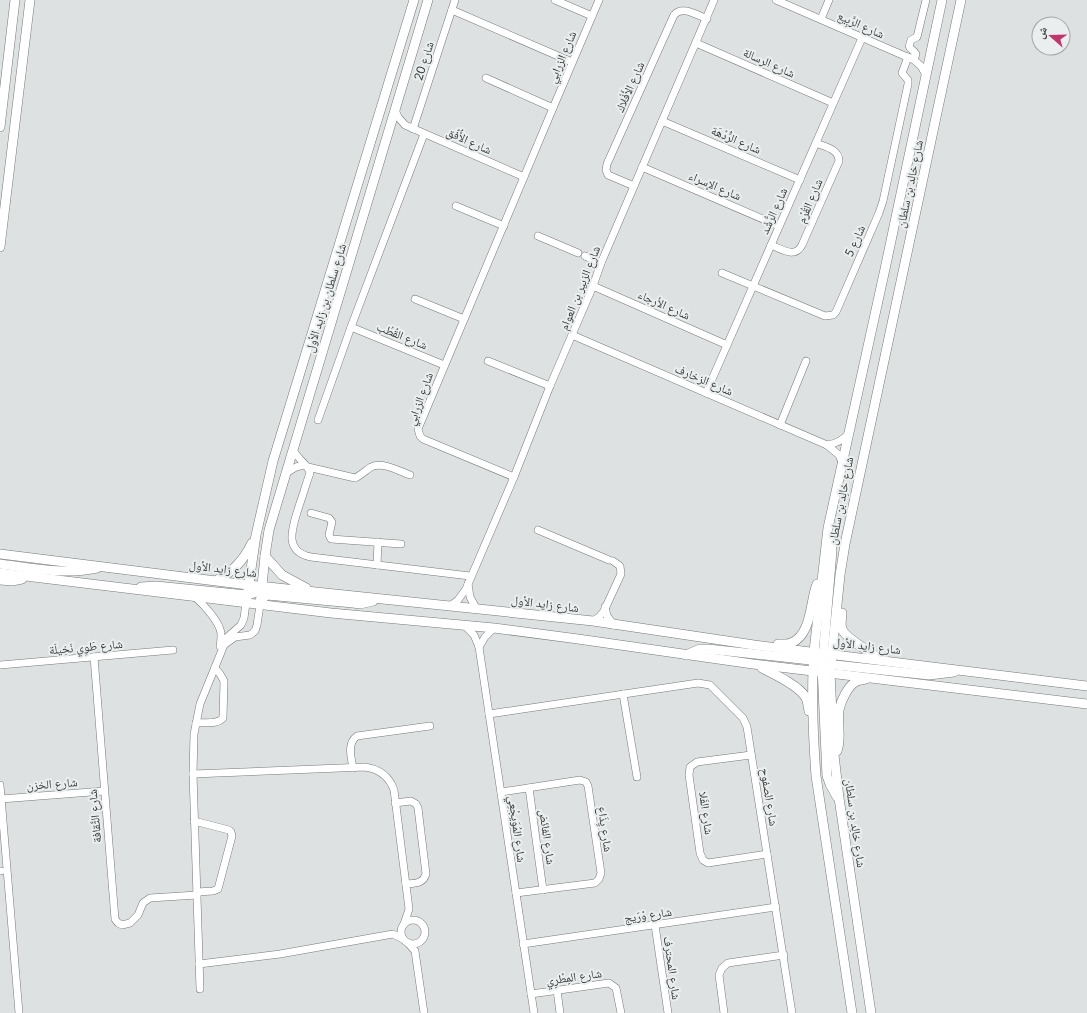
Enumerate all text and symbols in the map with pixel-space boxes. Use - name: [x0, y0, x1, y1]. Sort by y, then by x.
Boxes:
- street label: شارع الرَّبِيع: [835, 8, 887, 43]
- north arrow: [1031, 16, 1071, 56]
- text: ش: [1033, 24, 1051, 41]
- street label: شارع الزرابي: [544, 28, 582, 86]
- street label: شارع 20: [410, 40, 438, 82]
- street label: شارع الرسالة: [741, 44, 797, 82]
- street label: شارع الأَفْلاك: [612, 59, 648, 115]
- street label: شارع الرُّدْهَة: [709, 122, 763, 158]
- street label: شارع الأُفُق: [444, 124, 494, 158]
- street label: شارع خالِد بن سلطان: [893, 138, 927, 230]
- street label: شارع الإسراء: [686, 168, 744, 204]
- street label: شارع القُرْم: [794, 176, 827, 226]
- street label: شارع الرُّشْد: [757, 185, 791, 237]
- street label: شارع 5: [841, 223, 869, 259]
- street label: شارع سلطان بن زايد الأول: [302, 242, 350, 354]
- street label: شارع الزبير بن العوام: [556, 243, 604, 333]
- street label: شارع الأرجاء: [635, 286, 693, 324]
- street label: شارع القُطُب: [374, 319, 430, 353]
- street label: شارع الزخارف: [673, 361, 736, 399]
- street label: شارع الزرابي: [403, 370, 439, 428]
- street label: شارع خالِد بن سلطان: [825, 455, 857, 547]
- street label: شارع زايد الأول: [188, 557, 258, 581]
- street label: شارع زايد الأول: [510, 592, 580, 616]
- street label: شارع زايد الأول: [832, 634, 902, 658]
- street label: شارع طَوِي نَخِيلَة: [48, 636, 124, 660]
- street label: شارع الصفوح: [757, 767, 781, 827]
- street label: شارع الخزن: [26, 774, 78, 794]
- street label: شارع خالِد بن سلطان: [841, 777, 869, 869]
- street label: شارع الثَّقافة: [85, 788, 105, 843]
- street label: شارع الفَلا: [695, 790, 717, 836]
- street label: شارع المُوَيجْعِي: [502, 795, 530, 864]
- street label: شارع يِذَاع: [594, 805, 616, 853]
- street label: شارع الفائض: [535, 808, 559, 866]
- street label: شارع وْرَيج: [623, 904, 673, 926]
- street label: شارع المحترف: [660, 935, 684, 1001]
- street label: شارع المِطْرِي: [545, 965, 603, 991]

